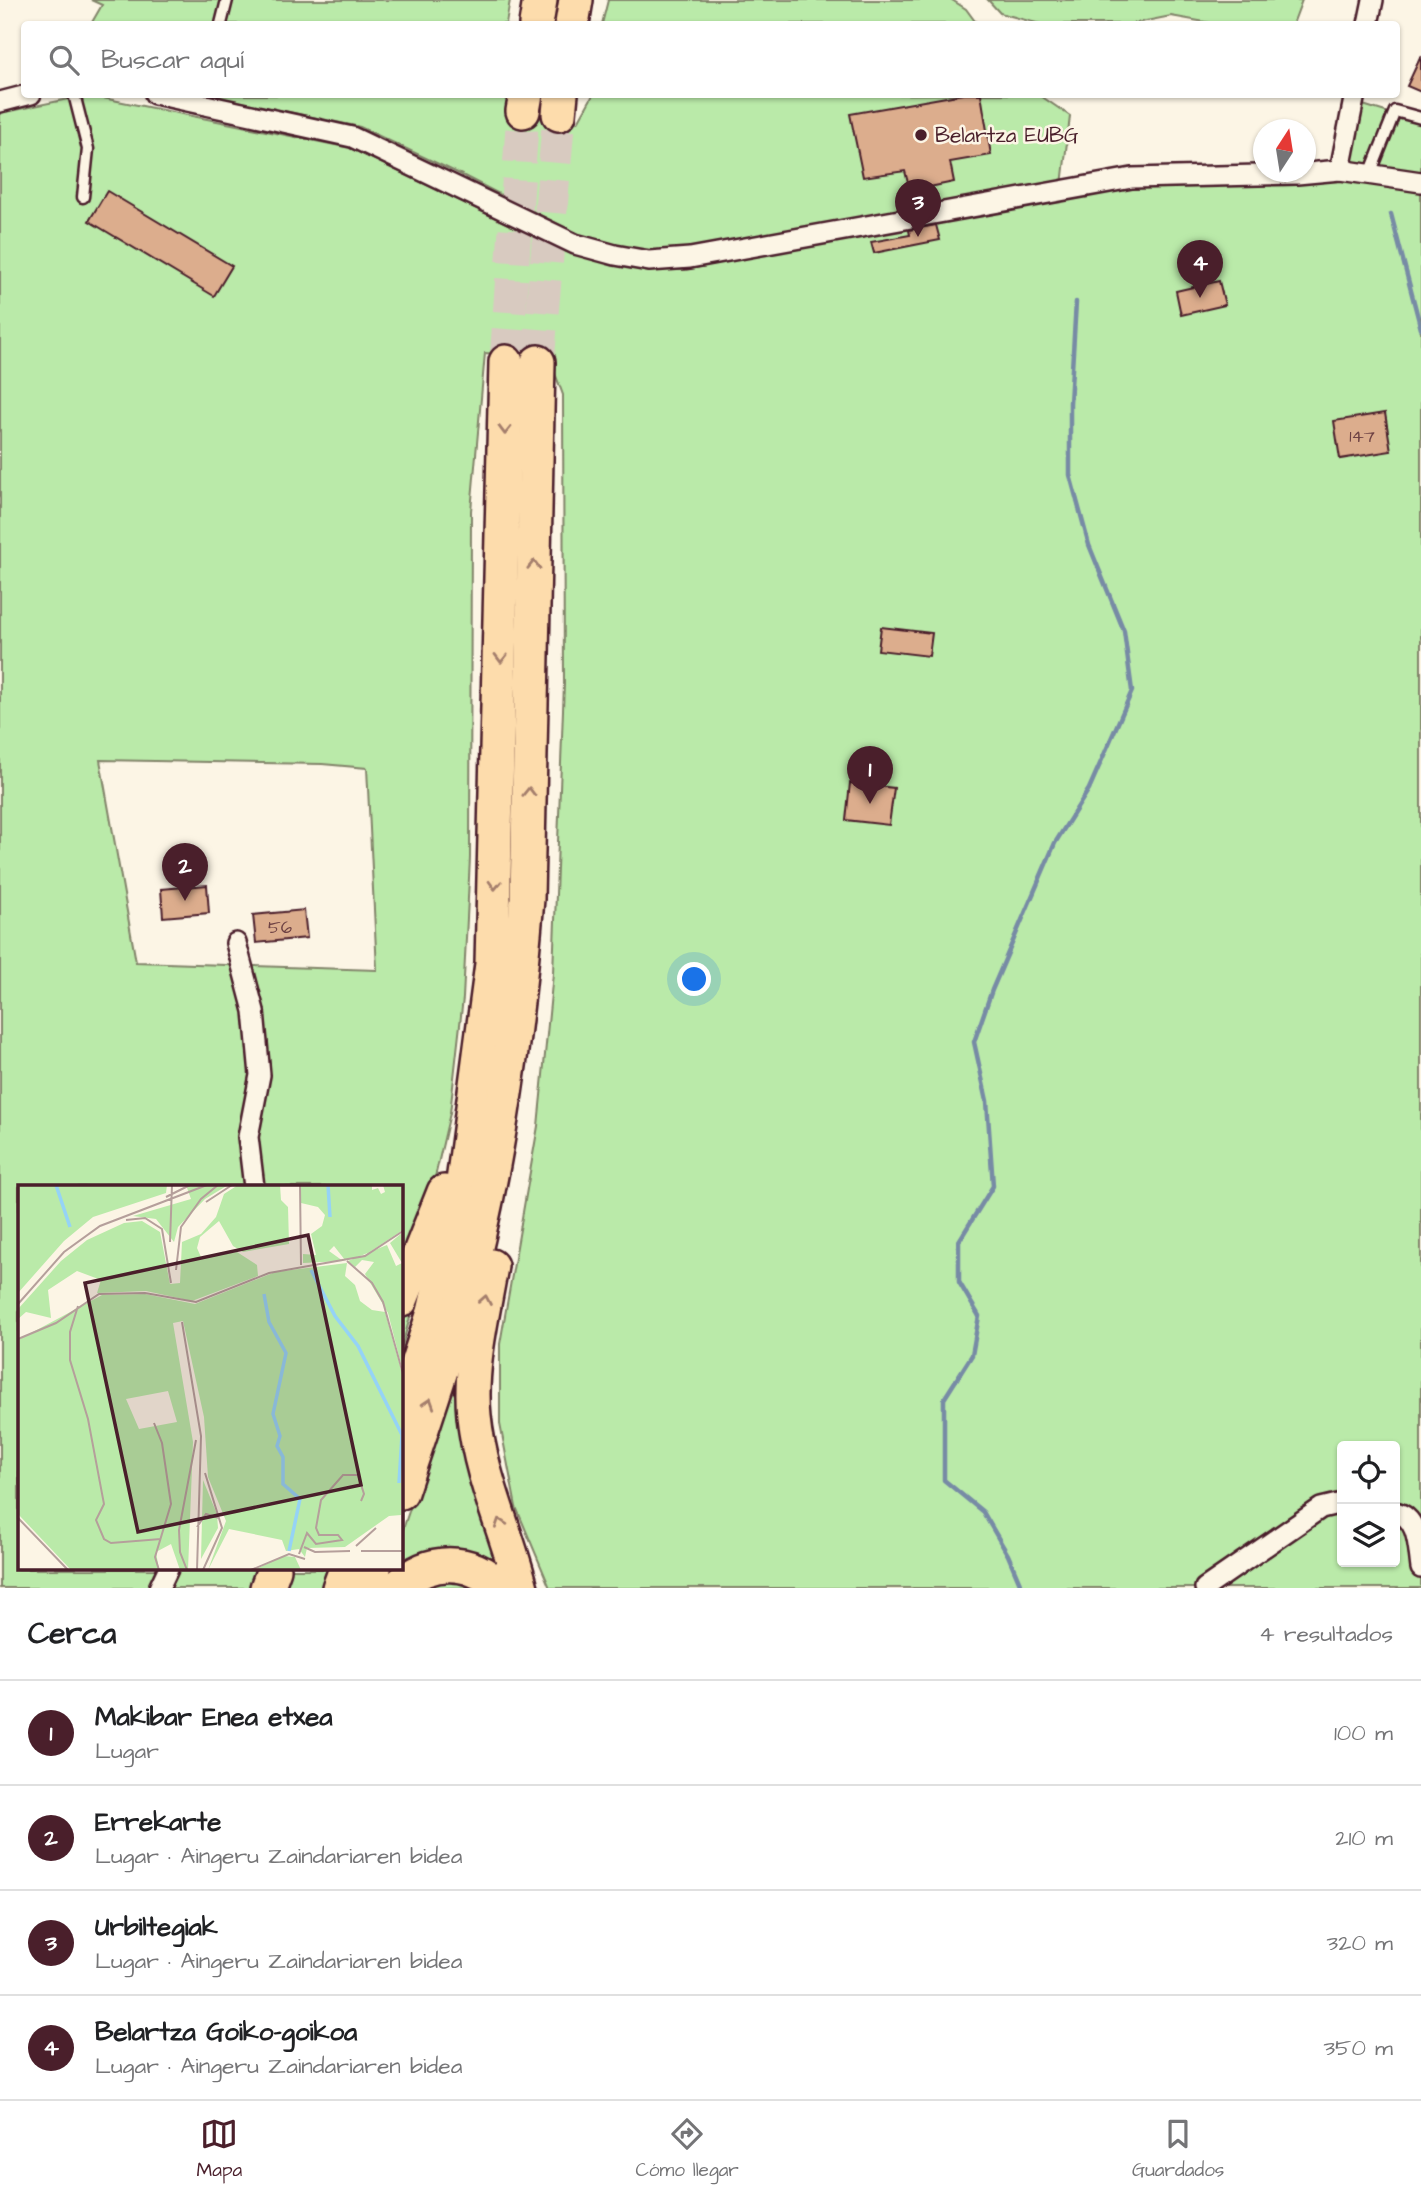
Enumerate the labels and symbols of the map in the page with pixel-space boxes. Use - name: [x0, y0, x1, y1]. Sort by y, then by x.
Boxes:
- north arrow: [1253, 119, 1316, 182]
- place label: Belartza EUBG: [935, 121, 1079, 150]
- marker: Belartza EUBG: [913, 127, 929, 143]
- pin: 3: [895, 179, 941, 237]
- pin: 4: [1177, 240, 1223, 298]
- house number: 147: [1349, 424, 1375, 449]
- one-way arrow: [497, 426, 513, 436]
- one-way arrow: [526, 559, 542, 569]
- one-way arrow: [493, 653, 508, 664]
- pin: 1: [847, 746, 893, 804]
- one-way arrow: [522, 786, 537, 797]
- pin: 2: [162, 843, 208, 901]
- one-way arrow: [487, 880, 502, 891]
- house number: 56: [268, 915, 292, 940]
- your location: [677, 962, 711, 996]
- inset map: [18, 1185, 402, 1570]
- one-way arrow: [477, 1294, 492, 1306]
- one-way arrow: [421, 1398, 436, 1410]
- one-way arrow: [493, 1518, 508, 1530]

